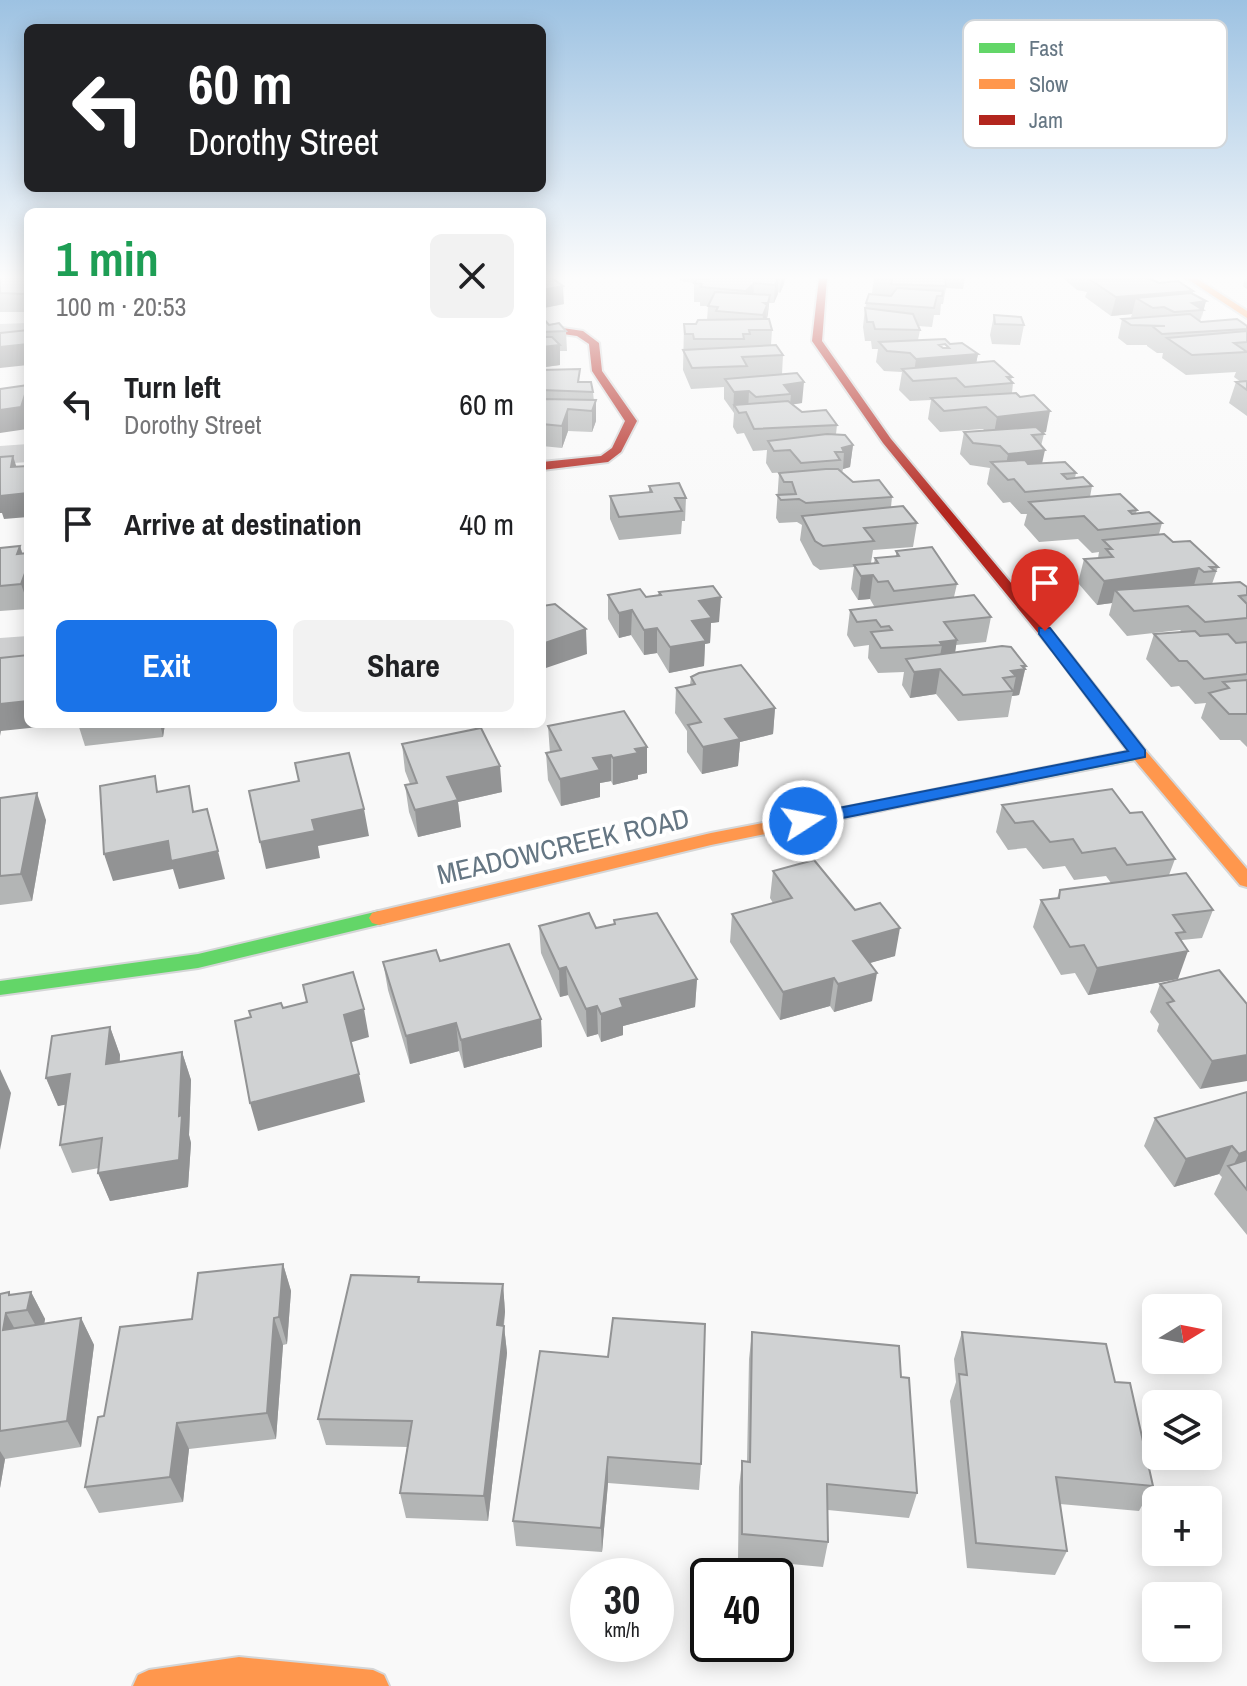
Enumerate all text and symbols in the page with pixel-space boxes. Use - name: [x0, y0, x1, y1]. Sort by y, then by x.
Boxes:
- legend: [963, 20, 1227, 148]
- text: Fast: [1029, 33, 1063, 63]
- text: 60 m: [188, 46, 293, 121]
- icon: left: [56, 56, 160, 160]
- text: Slow: [1029, 69, 1068, 99]
- text: Jam: [1029, 105, 1063, 135]
- text: Dorothy Street: [188, 118, 378, 166]
- text: 1 min: [56, 226, 159, 291]
- button: close: [430, 234, 514, 318]
- text: 100 m · 20:53: [56, 289, 186, 324]
- text: Turn left: [124, 367, 221, 407]
- icon: left: [56, 382, 100, 426]
- text: 60 m: [459, 384, 514, 424]
- text: Dorothy Street: [124, 407, 261, 442]
- icon: arrive: [56, 502, 100, 546]
- text: Arrive at destination: [124, 504, 362, 544]
- text: 40 m: [459, 504, 514, 544]
- pin: [1011, 549, 1079, 631]
- icon: arrive: [1023, 561, 1067, 605]
- button: Exit: [56, 620, 277, 712]
- button: Share: [293, 620, 514, 712]
- position arrow: [761, 779, 845, 863]
- street label: MEADOWCREEK ROAD: [433, 799, 693, 893]
- north arrow: [1142, 1294, 1222, 1374]
- map controls: [1142, 1294, 1222, 1662]
- button: layers: [1142, 1390, 1222, 1470]
- button: +: [1142, 1486, 1222, 1566]
- speed limit sign: 40: [690, 1558, 794, 1662]
- text: 30: [604, 1573, 640, 1626]
- button: −: [1142, 1582, 1222, 1662]
- text: km/h: [604, 1616, 640, 1643]

